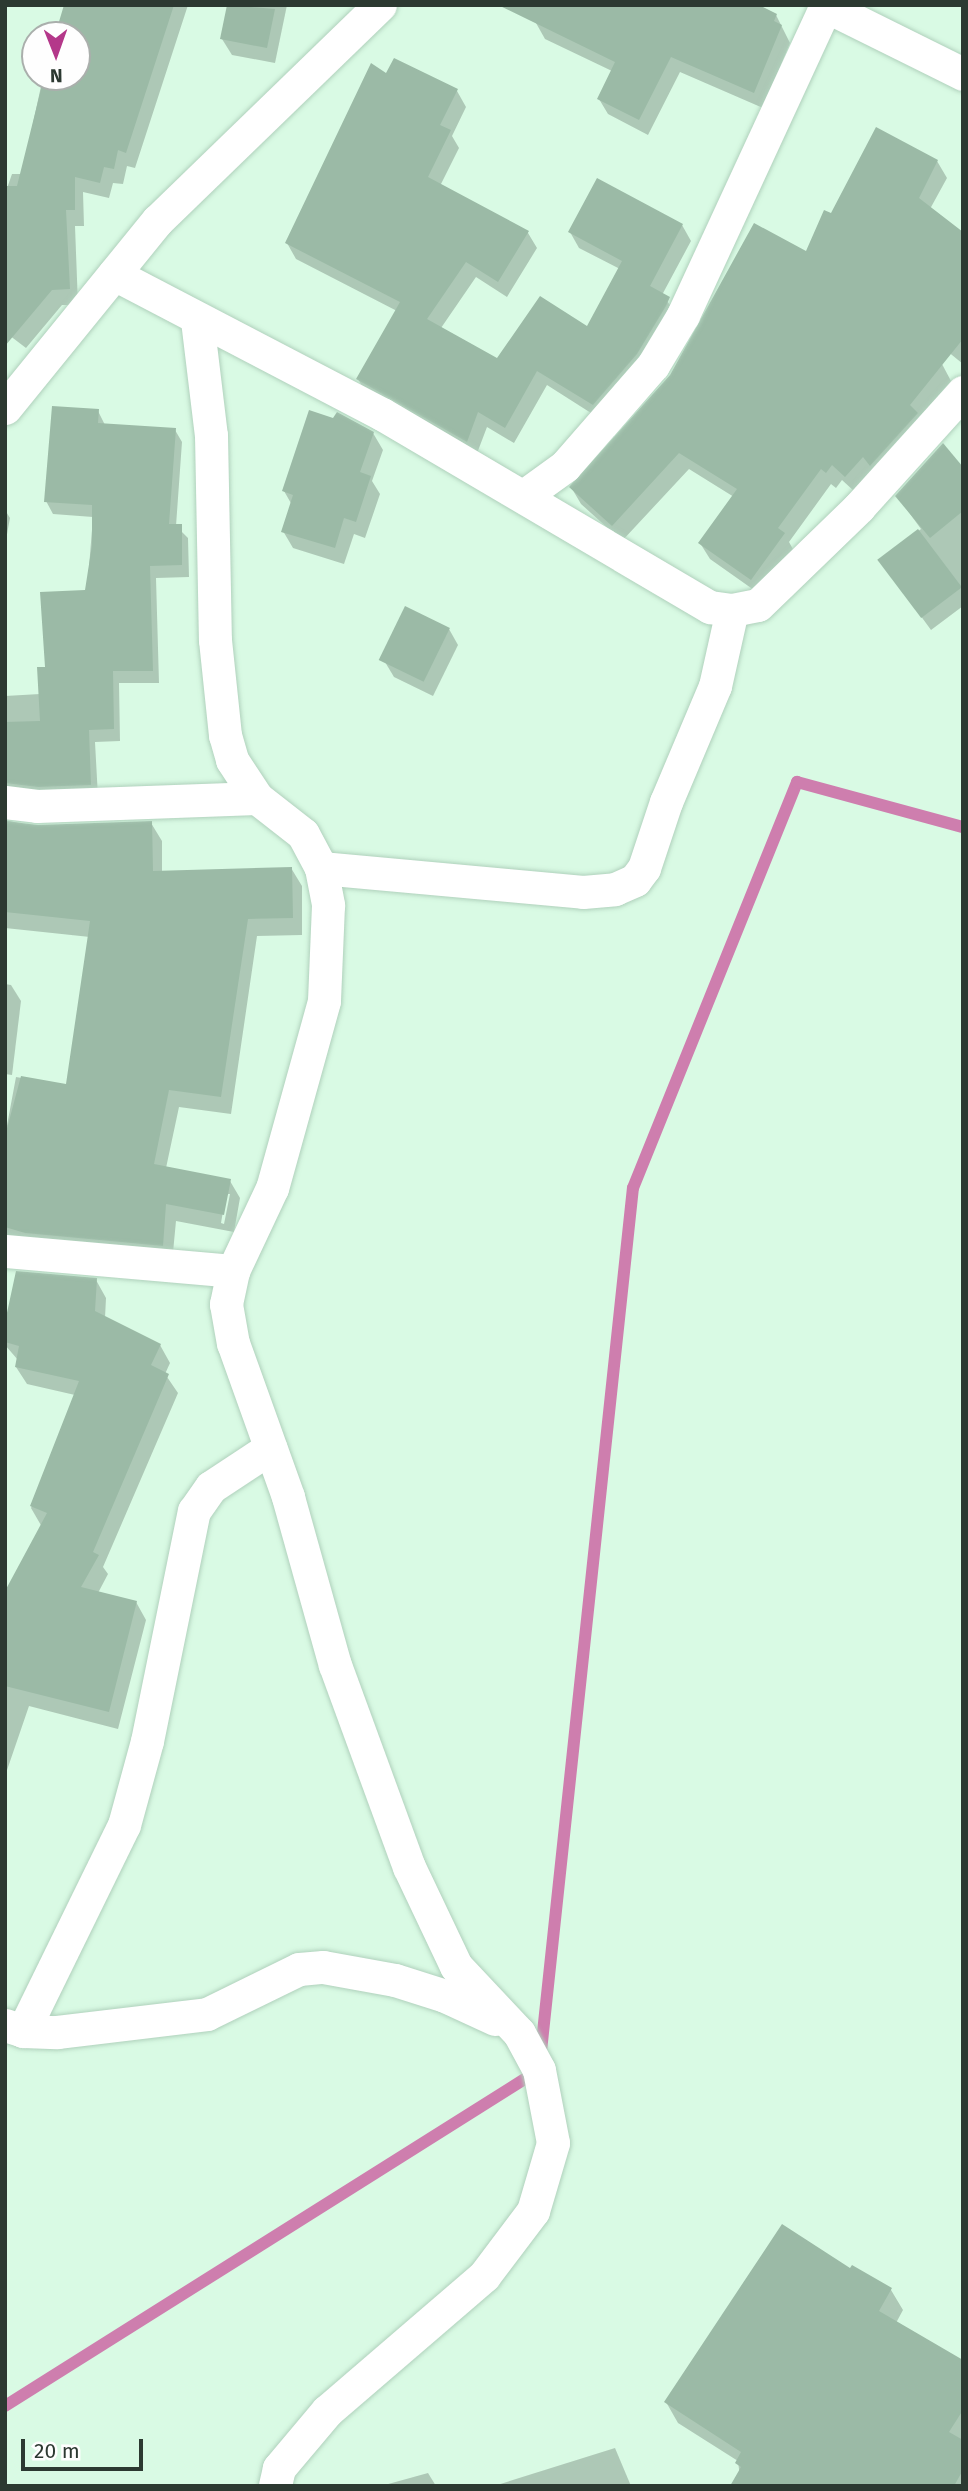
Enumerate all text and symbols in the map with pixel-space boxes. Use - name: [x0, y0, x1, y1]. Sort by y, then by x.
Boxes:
- north arrow: [21, 21, 91, 91]
- text: N: [50, 64, 63, 87]
- scale bar: [24, 2424, 147, 2468]
- text: 20 m: [34, 2438, 80, 2464]

